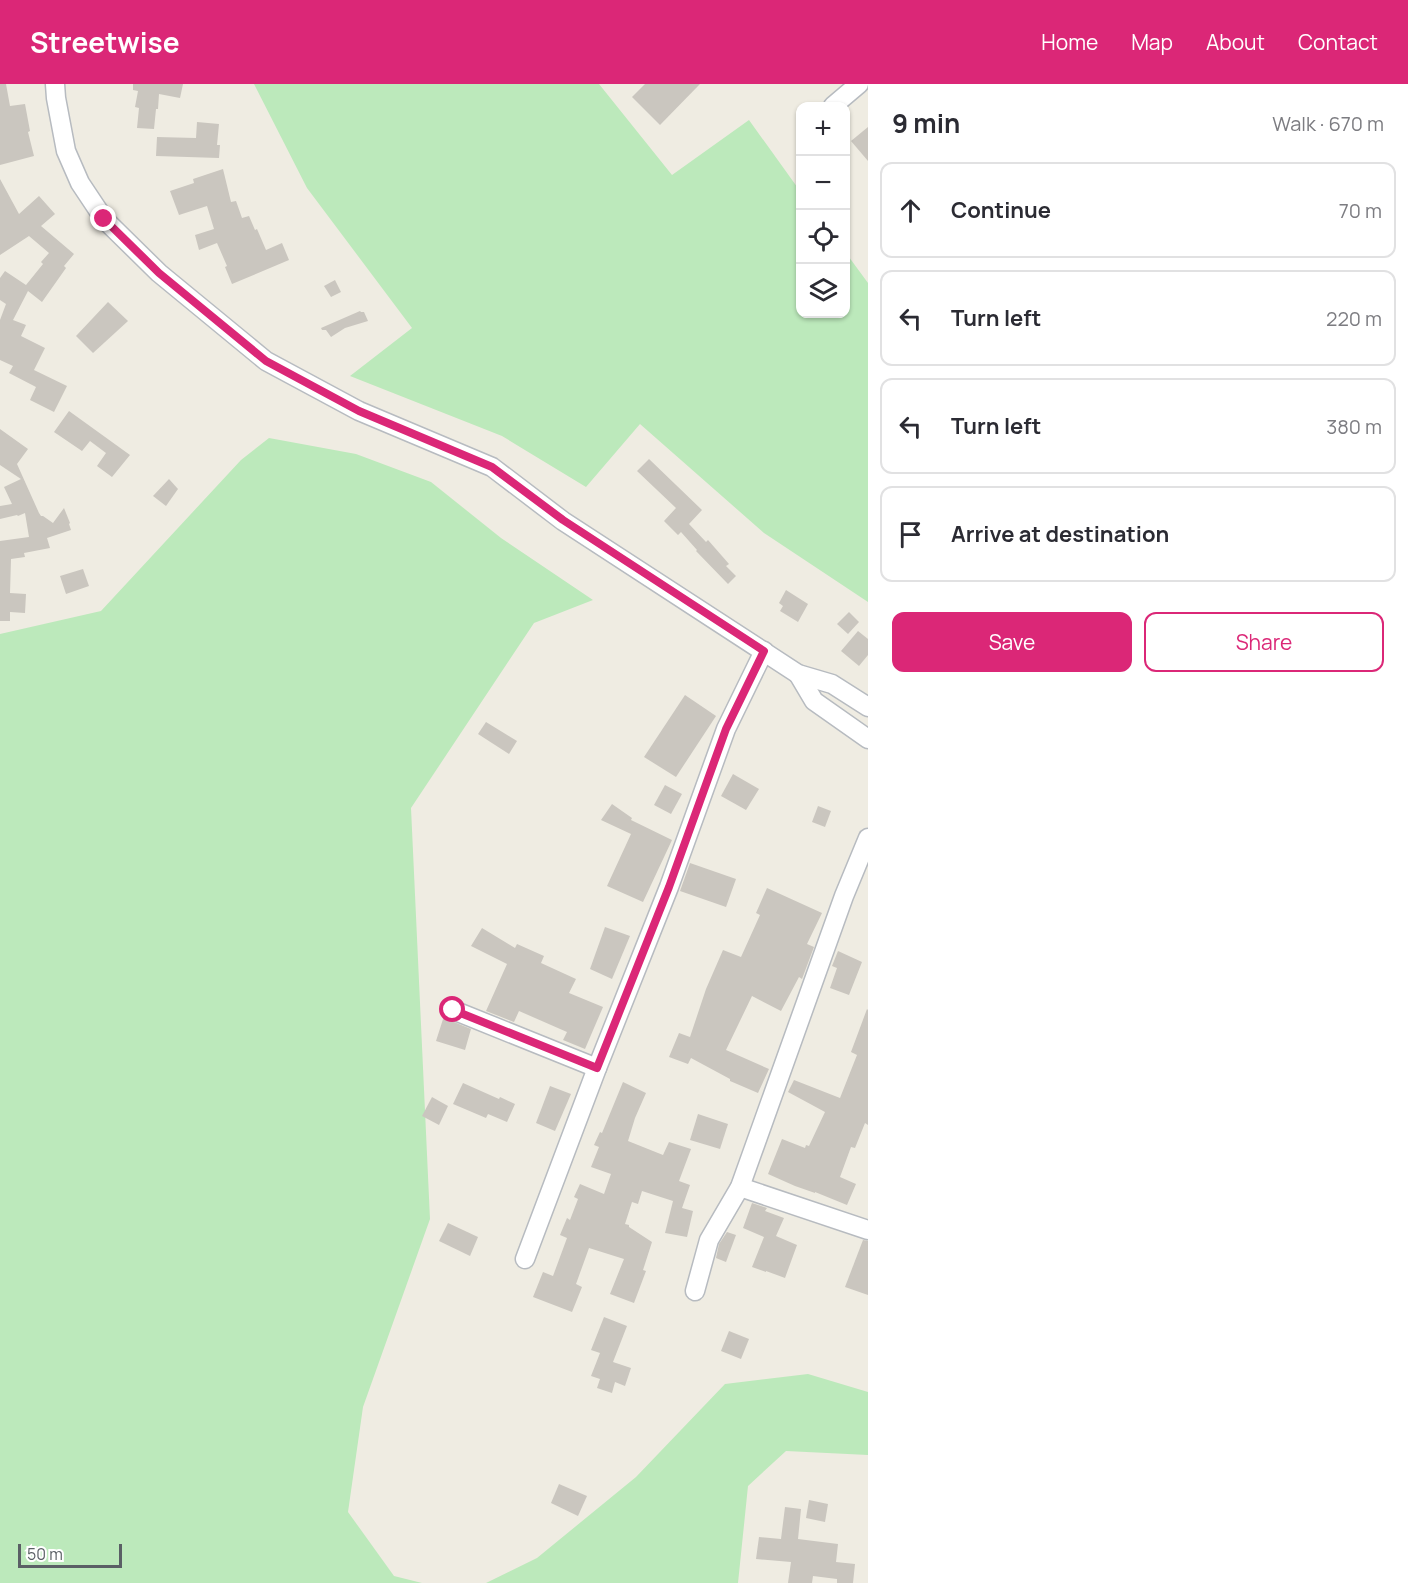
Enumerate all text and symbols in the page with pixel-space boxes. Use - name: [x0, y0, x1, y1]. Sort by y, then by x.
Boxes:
- text: Streetwise: [30, 23, 180, 61]
- text: Home: [1041, 28, 1098, 56]
- text: Map: [1131, 28, 1173, 56]
- text: About: [1206, 28, 1265, 56]
- text: Contact: [1298, 28, 1378, 56]
- map controls: [796, 102, 850, 318]
- button: +: [796, 102, 850, 156]
- text: 9 min: [892, 105, 960, 141]
- text: Walk · 670 m: [1272, 110, 1384, 137]
- button: −: [796, 156, 850, 210]
- icon: ahead: [894, 194, 927, 227]
- text: Continue: [951, 195, 1051, 225]
- text: 70 m: [1339, 197, 1382, 224]
- route end: [90, 205, 116, 231]
- button: locate: [796, 210, 850, 264]
- button: layers: [796, 264, 850, 318]
- icon: left: [894, 302, 927, 335]
- text: Turn left: [951, 303, 1041, 333]
- text: 220 m: [1326, 305, 1382, 332]
- icon: left: [894, 410, 927, 443]
- text: Turn left: [951, 411, 1041, 441]
- text: 380 m: [1326, 413, 1382, 440]
- icon: arrive: [894, 518, 927, 551]
- text: Arrive at destination: [951, 519, 1169, 549]
- button: Save: [892, 612, 1132, 672]
- button: Share: [1144, 612, 1384, 672]
- route start: [439, 996, 465, 1022]
- scale bar: [18, 1541, 122, 1568]
- text: 50 m: [27, 1543, 63, 1565]

